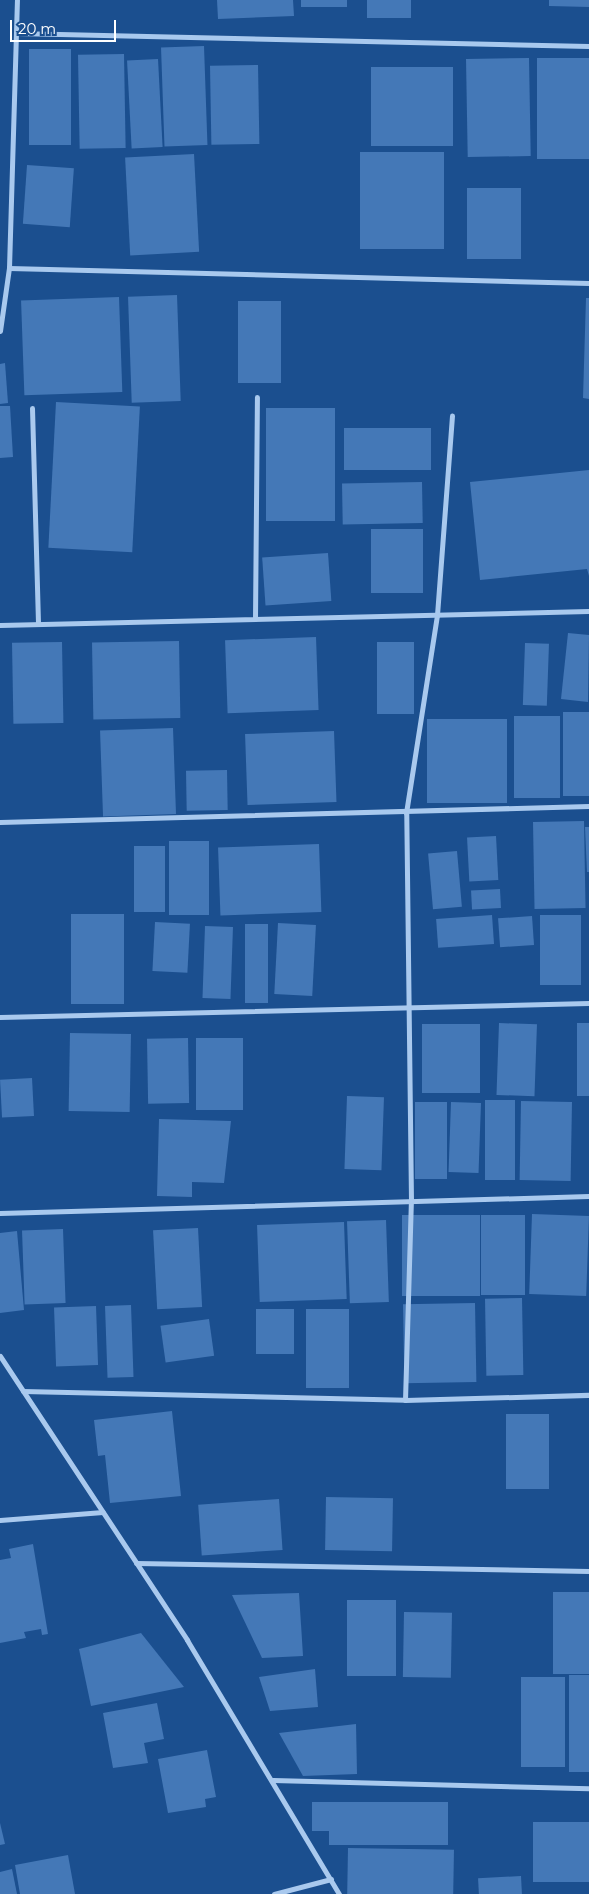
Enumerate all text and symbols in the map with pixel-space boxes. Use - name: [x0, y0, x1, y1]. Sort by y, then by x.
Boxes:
- scale bar: [12, 10, 119, 42]
- text: 20 m: [18, 19, 56, 38]

